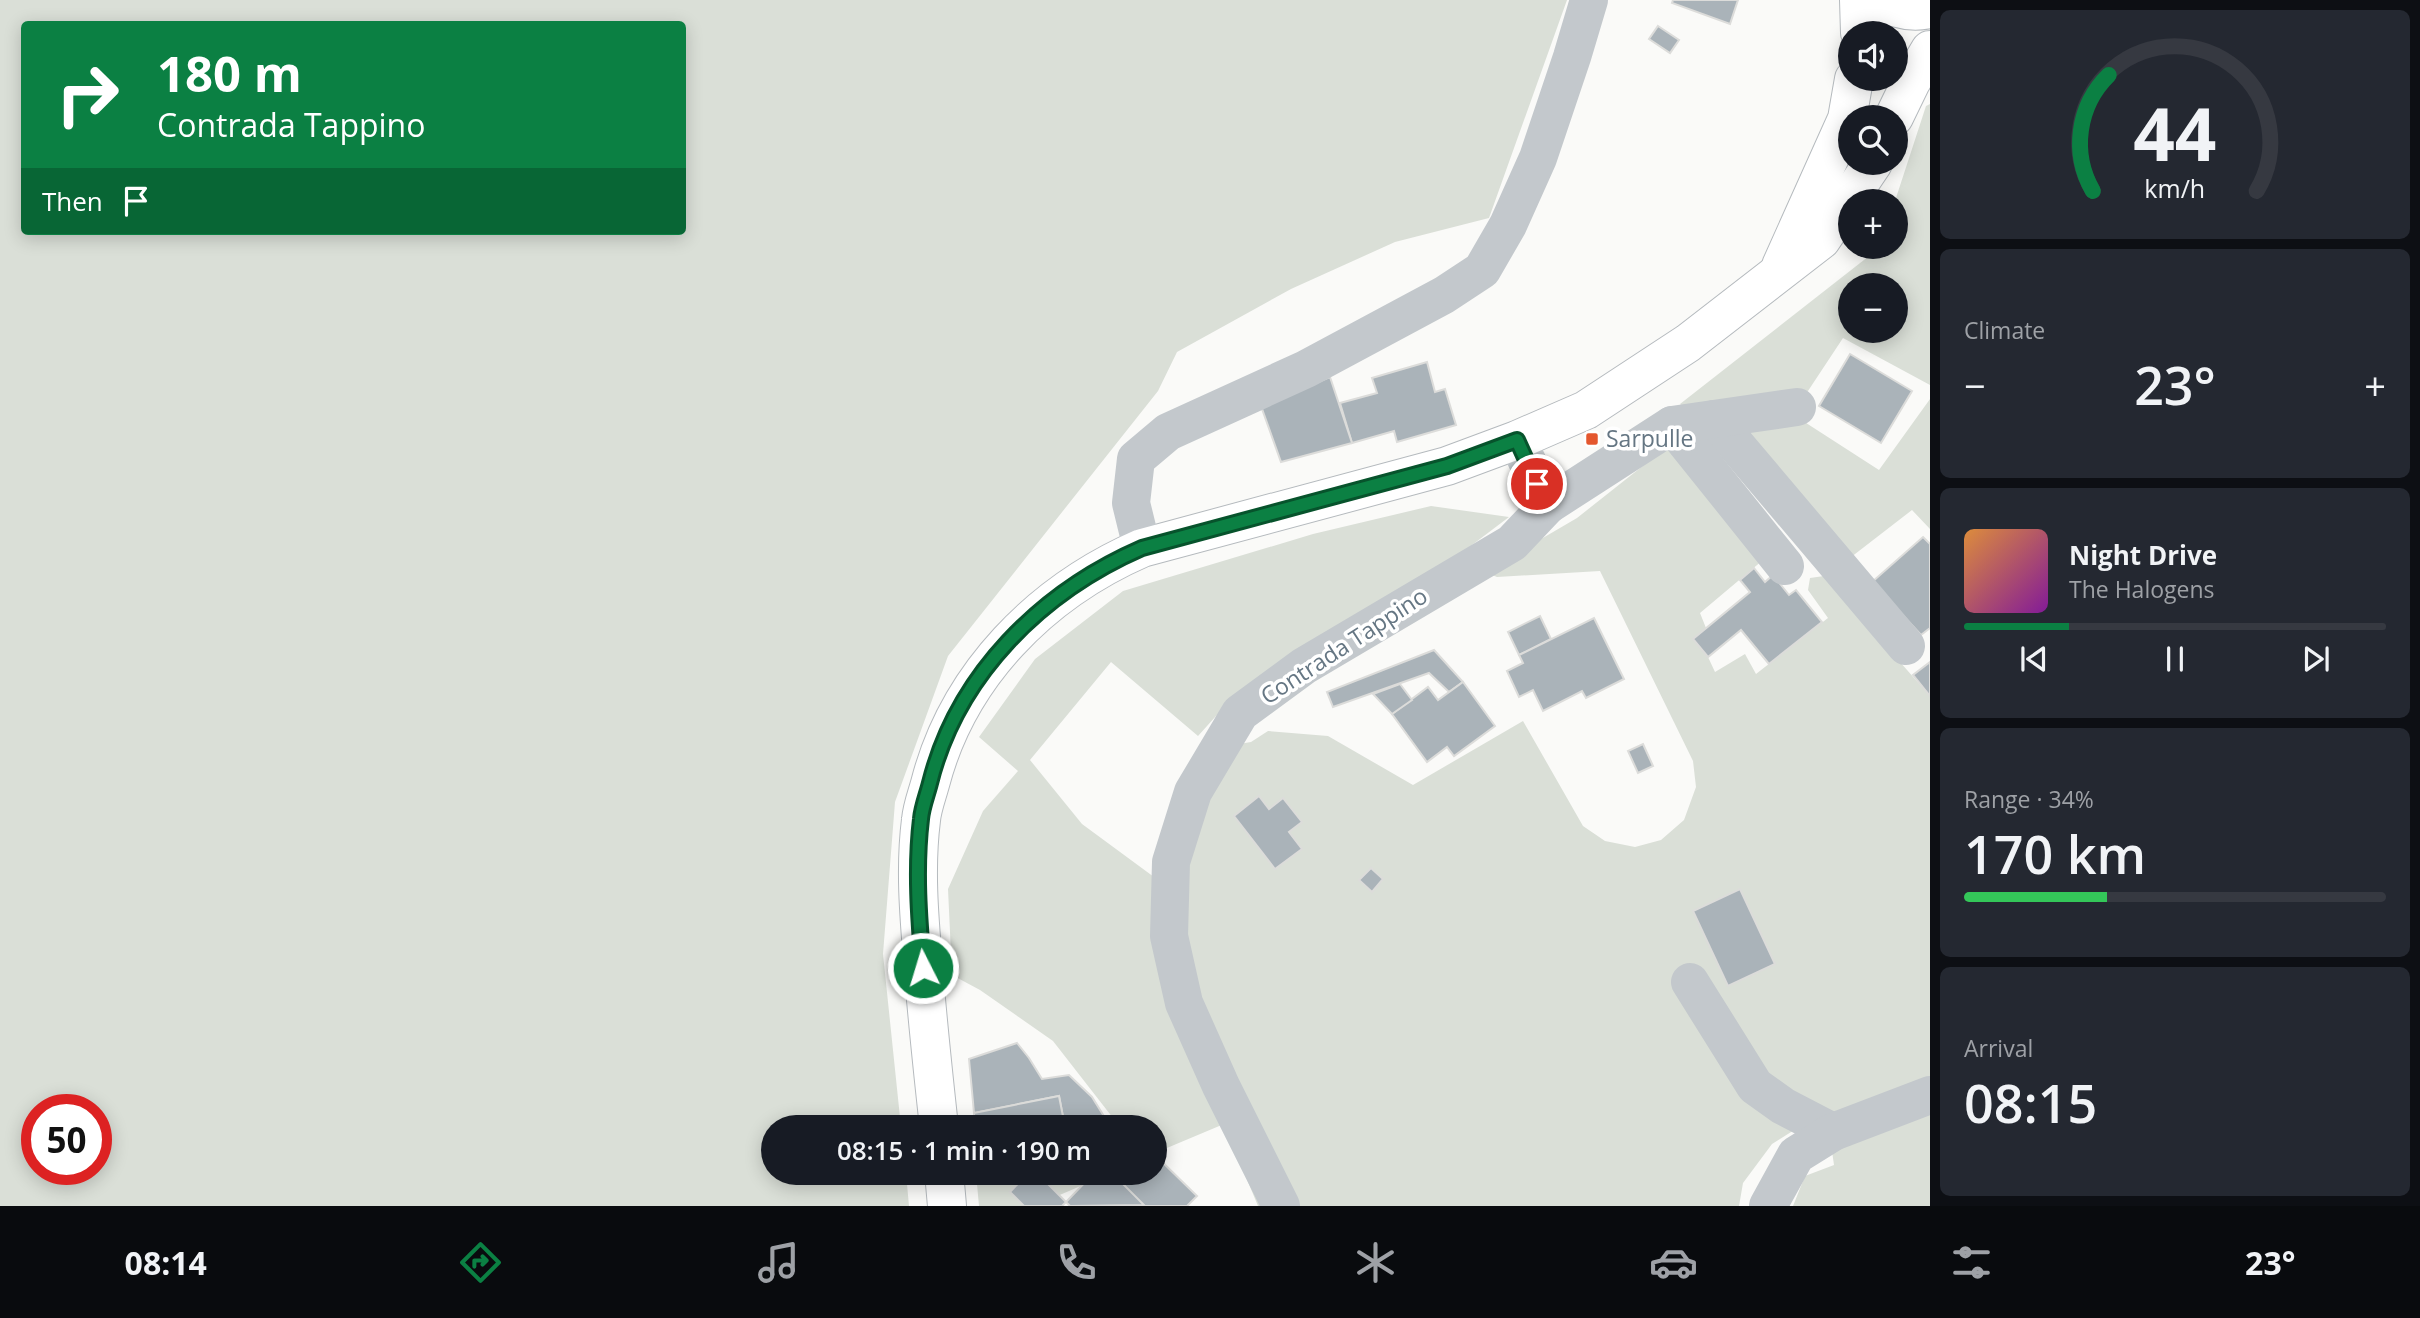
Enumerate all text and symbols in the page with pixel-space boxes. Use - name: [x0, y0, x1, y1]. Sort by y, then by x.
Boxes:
- map controls: [1838, 21, 1908, 343]
- button: sound: [1838, 21, 1908, 91]
- text: 180 m: [157, 40, 302, 106]
- icon: right: [42, 49, 133, 140]
- text: 44: [2133, 83, 2217, 182]
- text: Contrada Tappino: [157, 103, 425, 146]
- button: search: [1838, 105, 1908, 175]
- text: km/h: [2145, 170, 2205, 204]
- icon: arrive: [117, 182, 155, 220]
- text: Then: [42, 183, 103, 219]
- button: +: [1838, 189, 1908, 259]
- button: −: [1838, 273, 1908, 343]
- text: Climate: [1964, 314, 2045, 346]
- text: 23°: [2134, 349, 2216, 420]
- text: −: [1964, 359, 1986, 411]
- text: +: [2364, 359, 2386, 411]
- place label: Sarpulle: [1606, 422, 1694, 454]
- marker: Sarpulle: [1584, 431, 1600, 447]
- pin: [1507, 454, 1567, 514]
- icon: arrive: [1518, 465, 1556, 503]
- text: Night Drive: [2069, 537, 2217, 573]
- text: The Halogens: [2069, 573, 2215, 605]
- street label: Contrada Tappino: [1254, 579, 1433, 711]
- icon: previous: [2015, 640, 2053, 678]
- icon: pause: [2156, 640, 2194, 678]
- icon: next: [2297, 640, 2335, 678]
- text: Range · 34%: [1964, 783, 2094, 815]
- text: 170 km: [1964, 818, 2146, 889]
- position arrow: [886, 931, 960, 1005]
- text: Arrival: [1964, 1032, 2033, 1064]
- text: 08:15: [1964, 1067, 2097, 1138]
- speed limit sign: 50: [21, 1094, 112, 1185]
- text: 08:15 · 1 min · 190 m: [837, 1132, 1091, 1168]
- icon: directions: [456, 1238, 505, 1287]
- icon: music: [754, 1238, 803, 1287]
- icon: phone: [1052, 1238, 1101, 1287]
- icon: climate: [1351, 1238, 1400, 1287]
- icon: car: [1649, 1238, 1698, 1287]
- icon: filters: [1947, 1238, 1996, 1287]
- text: 08:14: [125, 1241, 207, 1284]
- text: 23°: [2245, 1241, 2295, 1284]

